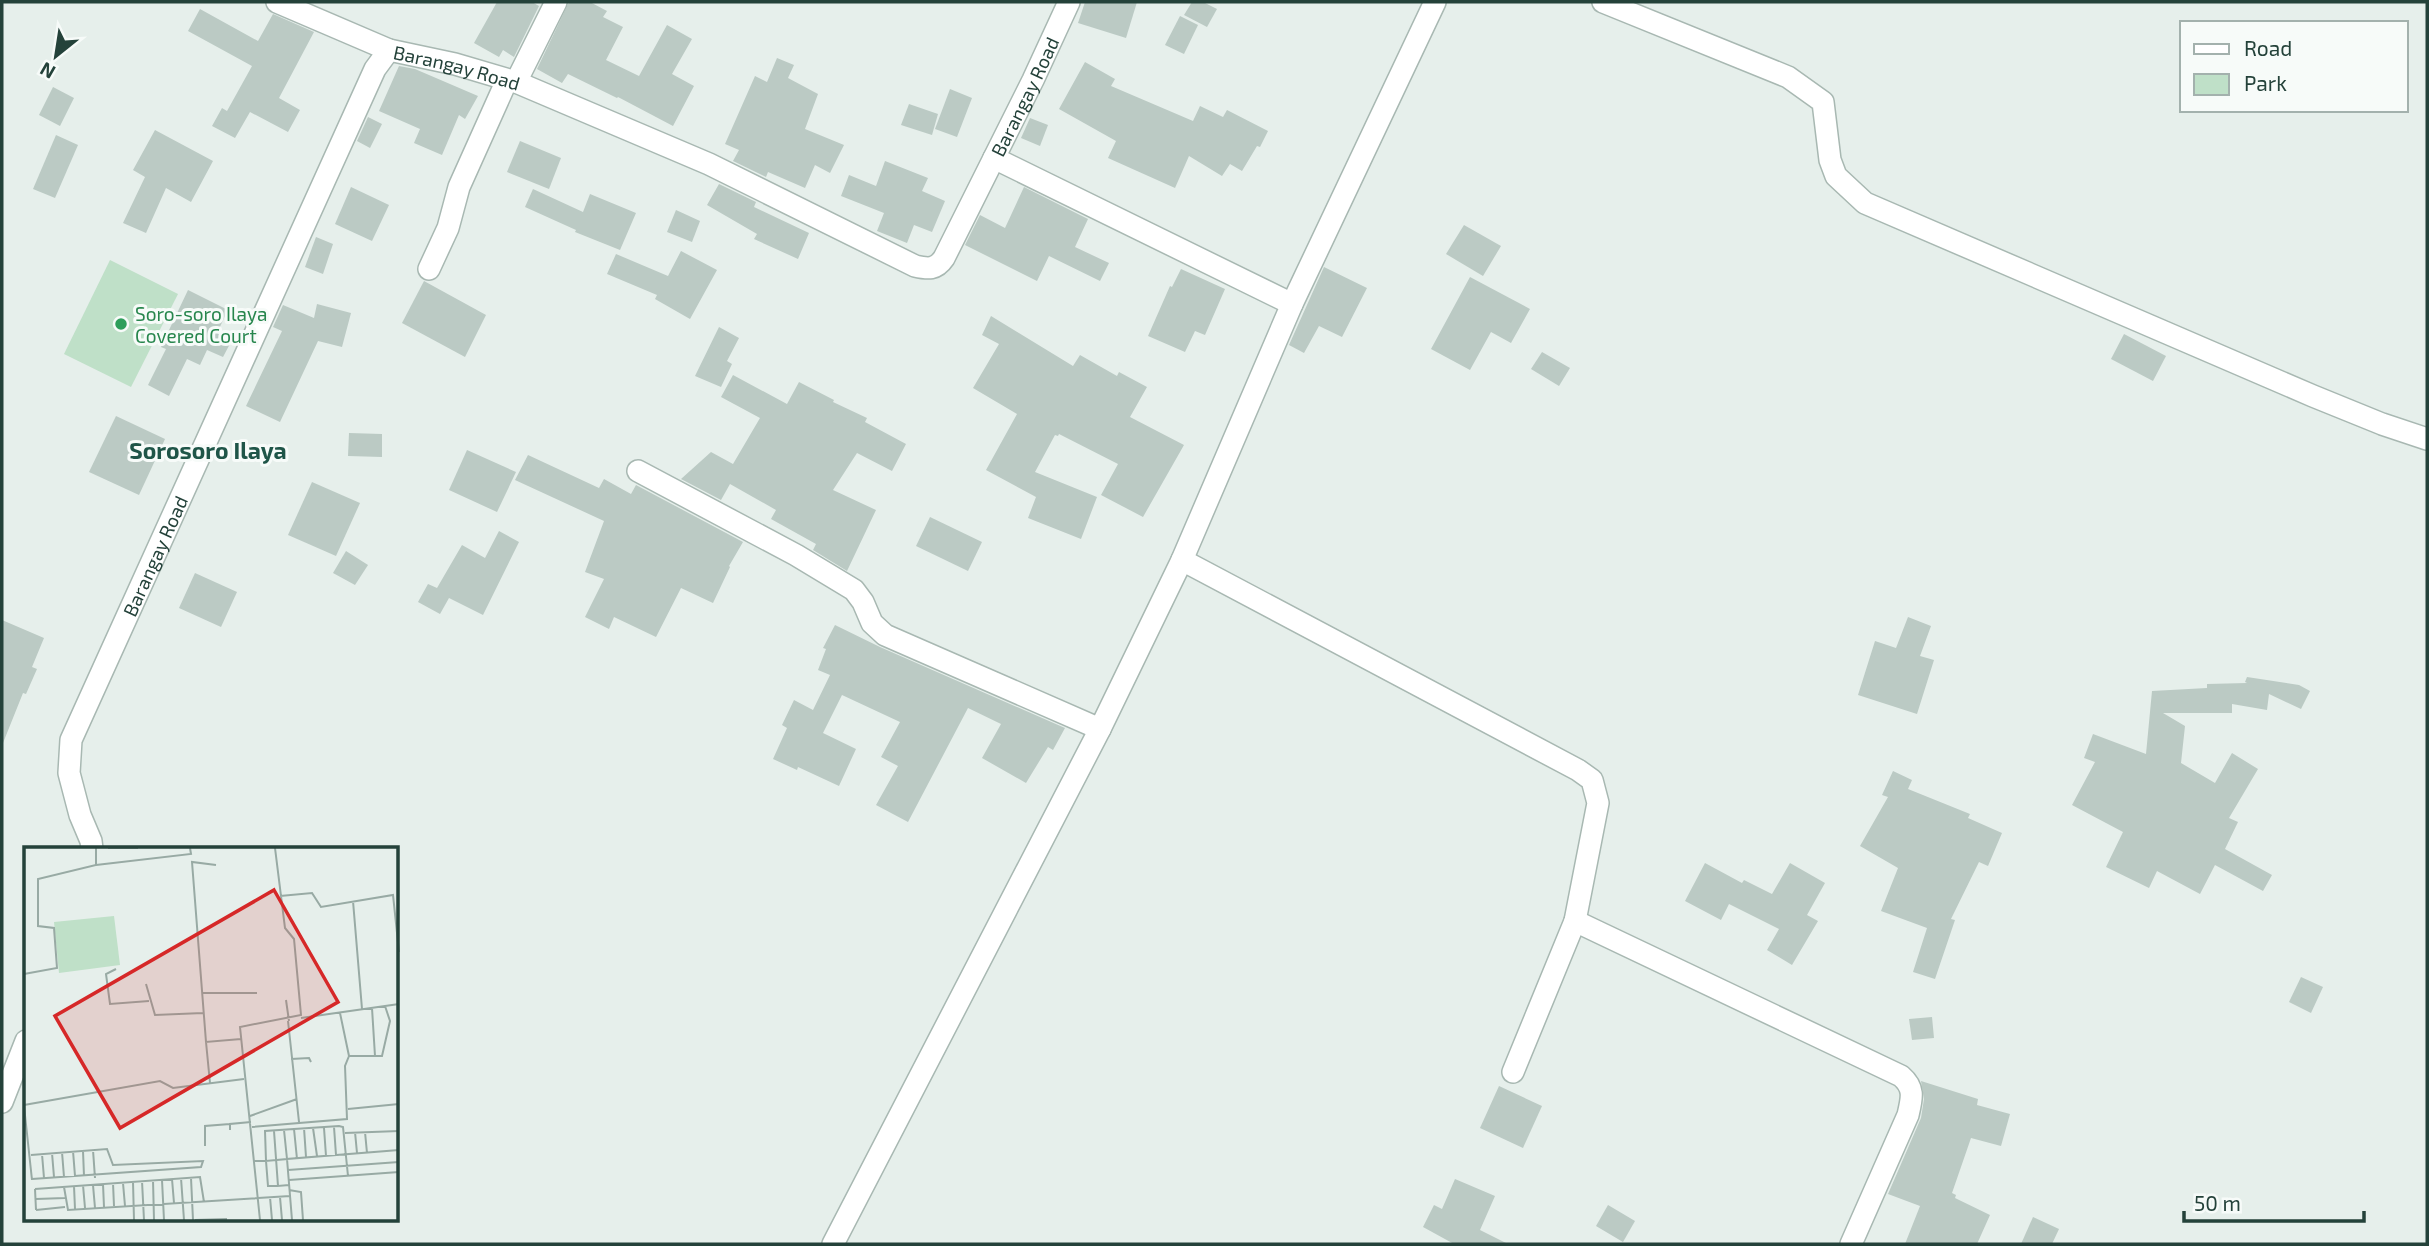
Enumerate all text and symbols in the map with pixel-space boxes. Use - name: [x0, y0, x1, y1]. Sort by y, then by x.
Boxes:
- north arrow: [21, 21, 91, 91]
- legend: [2180, 21, 2408, 112]
- street label: Barangay Road: [985, 33, 1063, 160]
- text: Road: [2244, 35, 2292, 60]
- street label: Barangay Road: [392, 40, 523, 94]
- text: N: [36, 58, 59, 85]
- text: Park: [2244, 70, 2287, 95]
- place label: Soro-soro Ilaya Covered Court: [135, 302, 267, 347]
- marker: Soro-soro Ilaya Covered Court: [113, 316, 129, 332]
- district label: Sorosoro Ilaya: [129, 436, 287, 464]
- street label: Barangay Road: [117, 492, 192, 620]
- inset map: [24, 847, 399, 1222]
- scale bar: [2184, 1180, 2364, 1224]
- text: 50 m: [2194, 1190, 2241, 1215]

